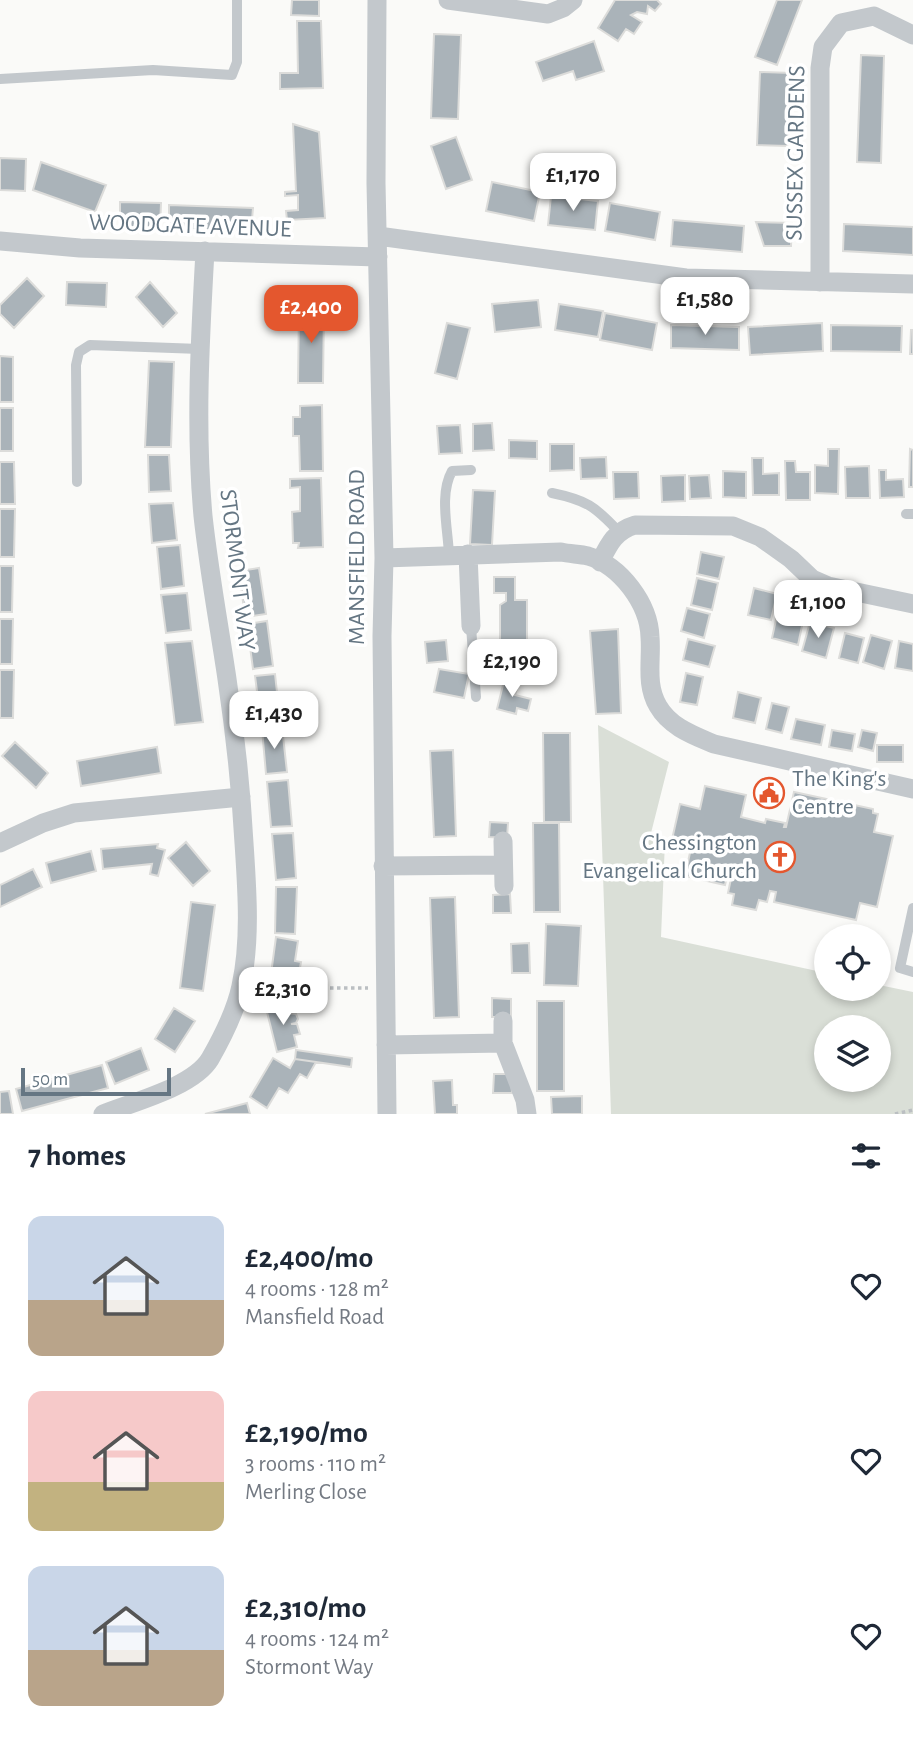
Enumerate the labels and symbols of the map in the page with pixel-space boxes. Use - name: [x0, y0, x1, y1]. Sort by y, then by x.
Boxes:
- street label: SUSSEX GARDENS: [782, 65, 810, 241]
- pin: £1,170: [516, 154, 630, 213]
- street label: WOODGATE AVENUE: [88, 210, 292, 242]
- pin: £1,580: [648, 278, 762, 337]
- pin: £2,400: [254, 286, 368, 345]
- street label: MANSFIELD ROAD: [345, 469, 369, 645]
- street label: STORMONT WAY: [215, 488, 259, 652]
- pin: £1,100: [761, 580, 875, 640]
- pin: £2,190: [455, 640, 569, 699]
- pin: £1,430: [217, 692, 331, 751]
- place label: The King's Centre: [792, 767, 887, 819]
- public building icon: The King's Centre: [752, 776, 786, 810]
- place label: Chessington Evangelical Church: [582, 831, 757, 883]
- church icon: Chessington Evangelical Church: [763, 840, 797, 874]
- pin: £2,310: [226, 968, 340, 1027]
- scale bar: [21, 1065, 172, 1097]

